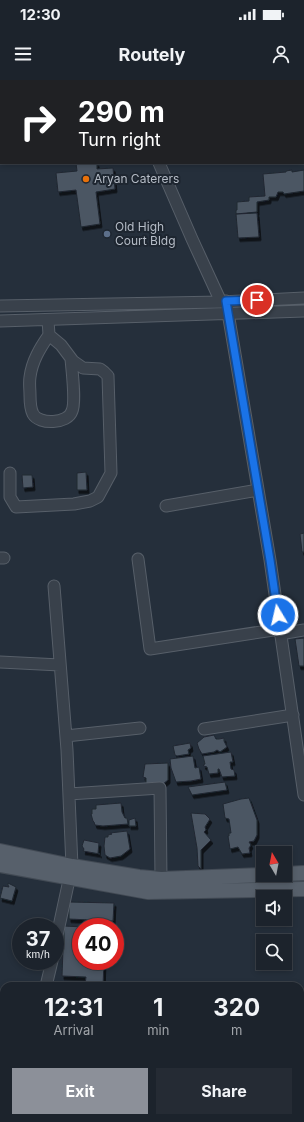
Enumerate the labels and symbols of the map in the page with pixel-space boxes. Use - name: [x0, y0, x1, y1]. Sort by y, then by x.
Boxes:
- place label: Aryan Caterers: [94, 171, 179, 186]
- marker: Aryan Caterers: [81, 174, 91, 184]
- place label: Old High Court Bldg: [115, 219, 176, 248]
- marker: Old High Court Bldg: [102, 229, 112, 239]
- pin: [240, 283, 274, 317]
- position arrow: [257, 594, 299, 636]
- north arrow: [256, 846, 292, 882]
- speed limit sign: 40: [72, 918, 124, 970]

